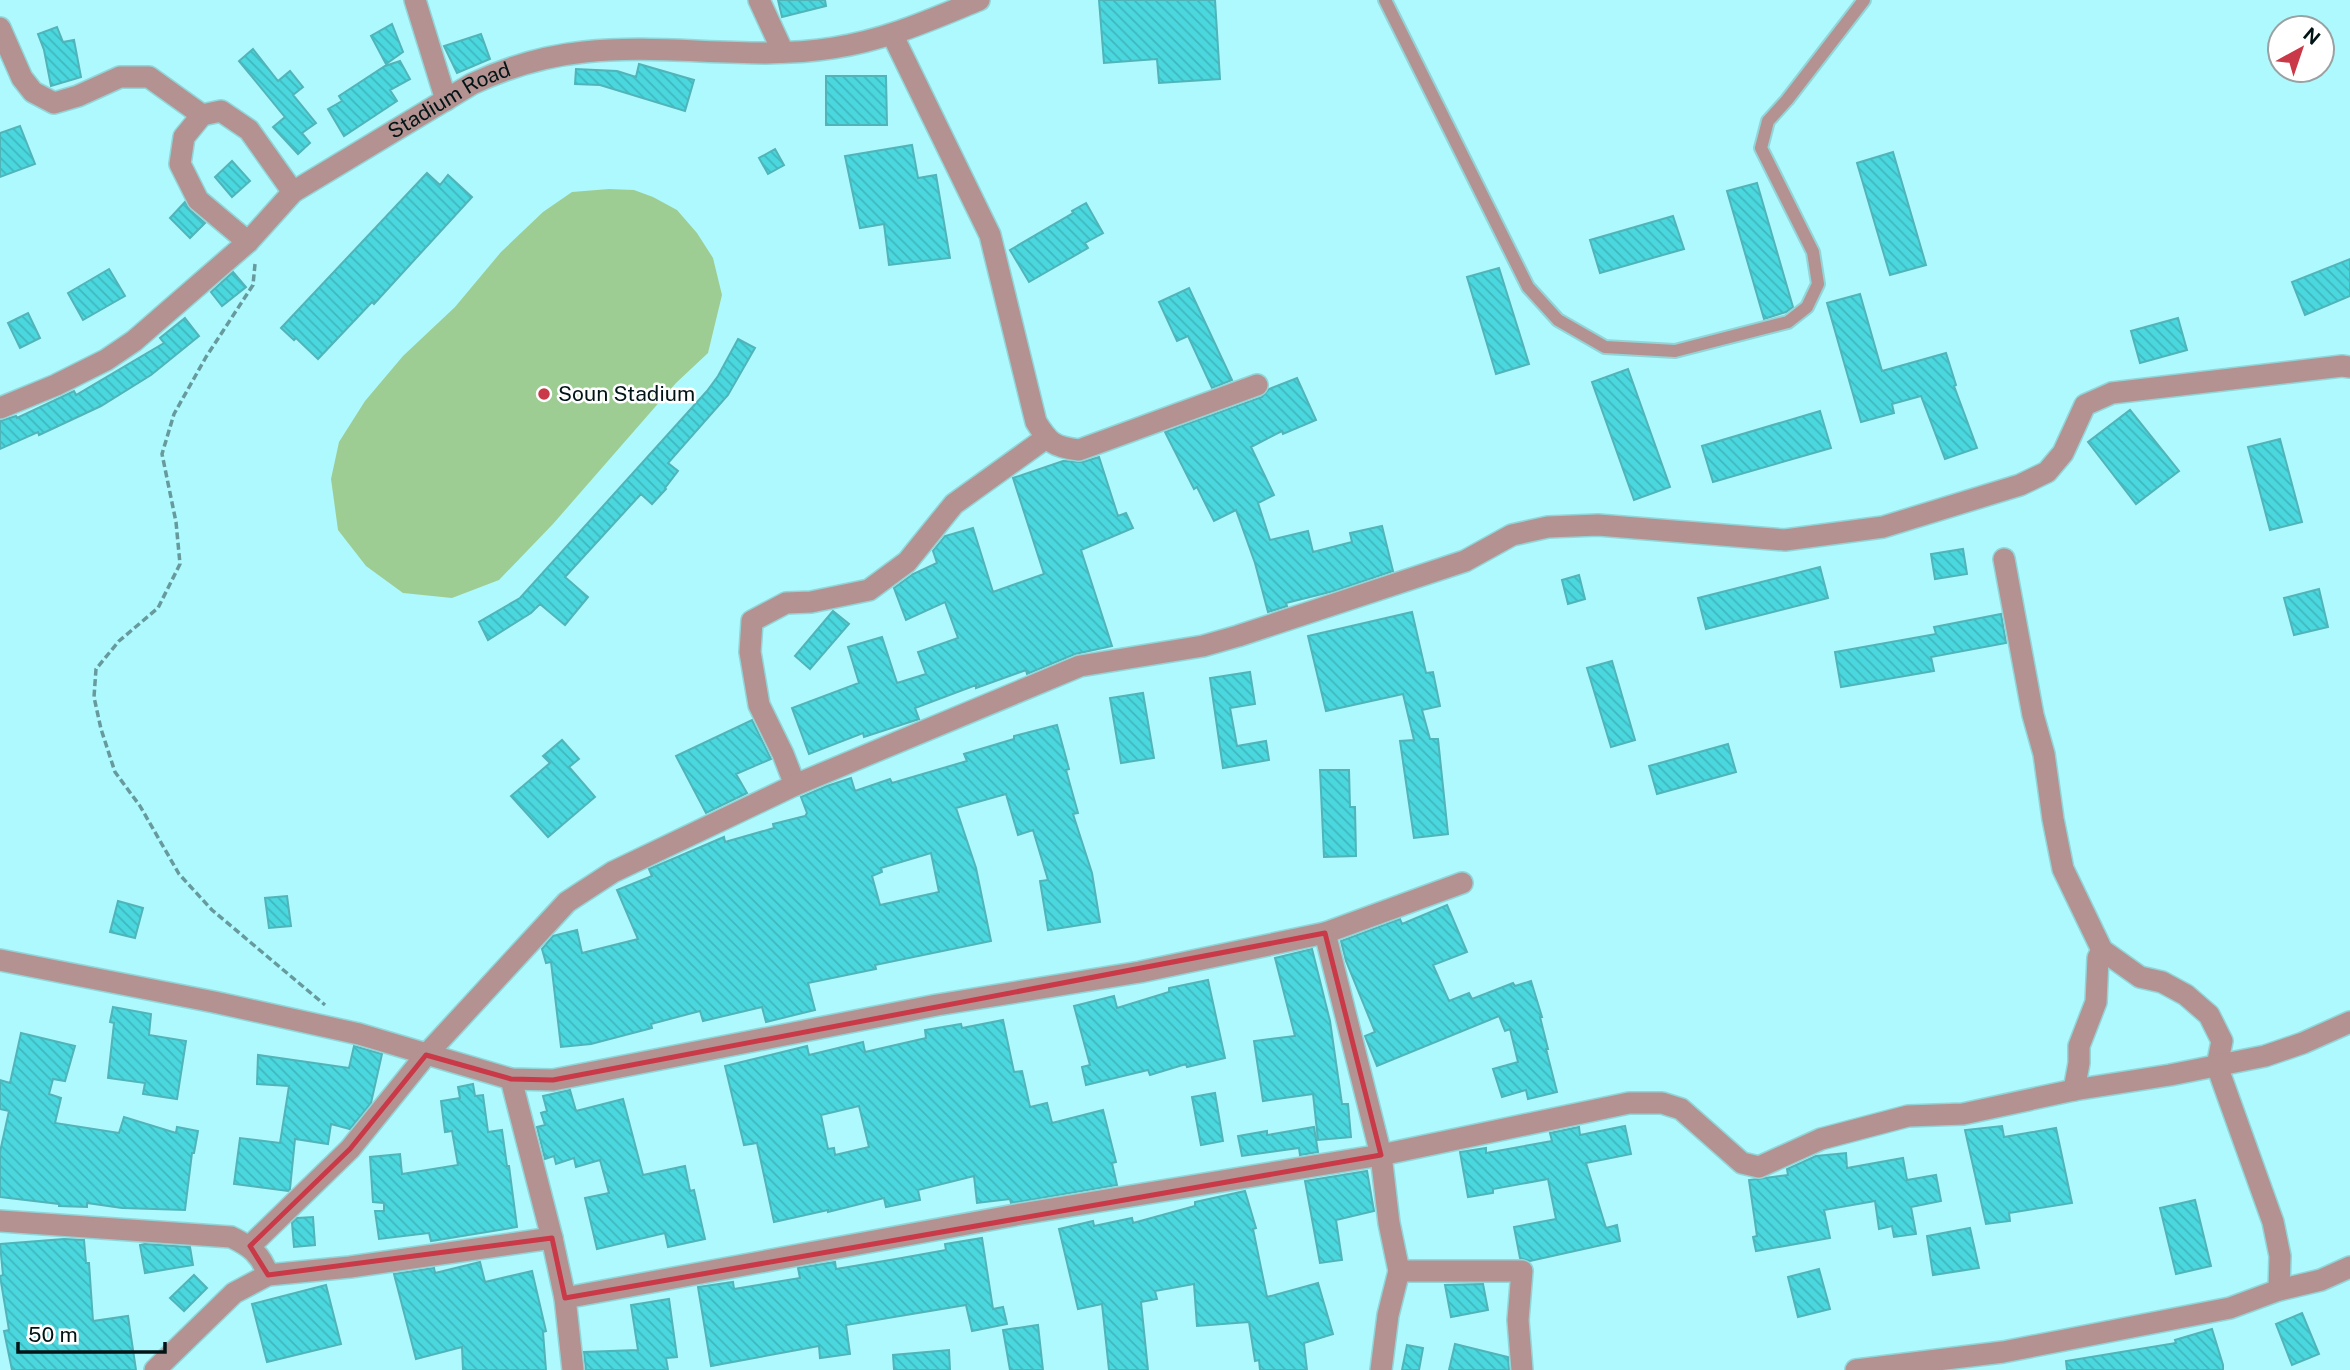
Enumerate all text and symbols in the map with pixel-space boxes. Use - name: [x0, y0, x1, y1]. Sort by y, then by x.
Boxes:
- north arrow: [2266, 14, 2336, 84]
- text: N: [2299, 23, 2325, 49]
- street label: Stadium Road: [383, 56, 514, 144]
- place label: Soun Stadium: [558, 381, 695, 406]
- marker: Soun Stadium: [536, 386, 552, 402]
- scale bar: [18, 1310, 164, 1354]
- text: 50 m: [28, 1322, 78, 1347]

